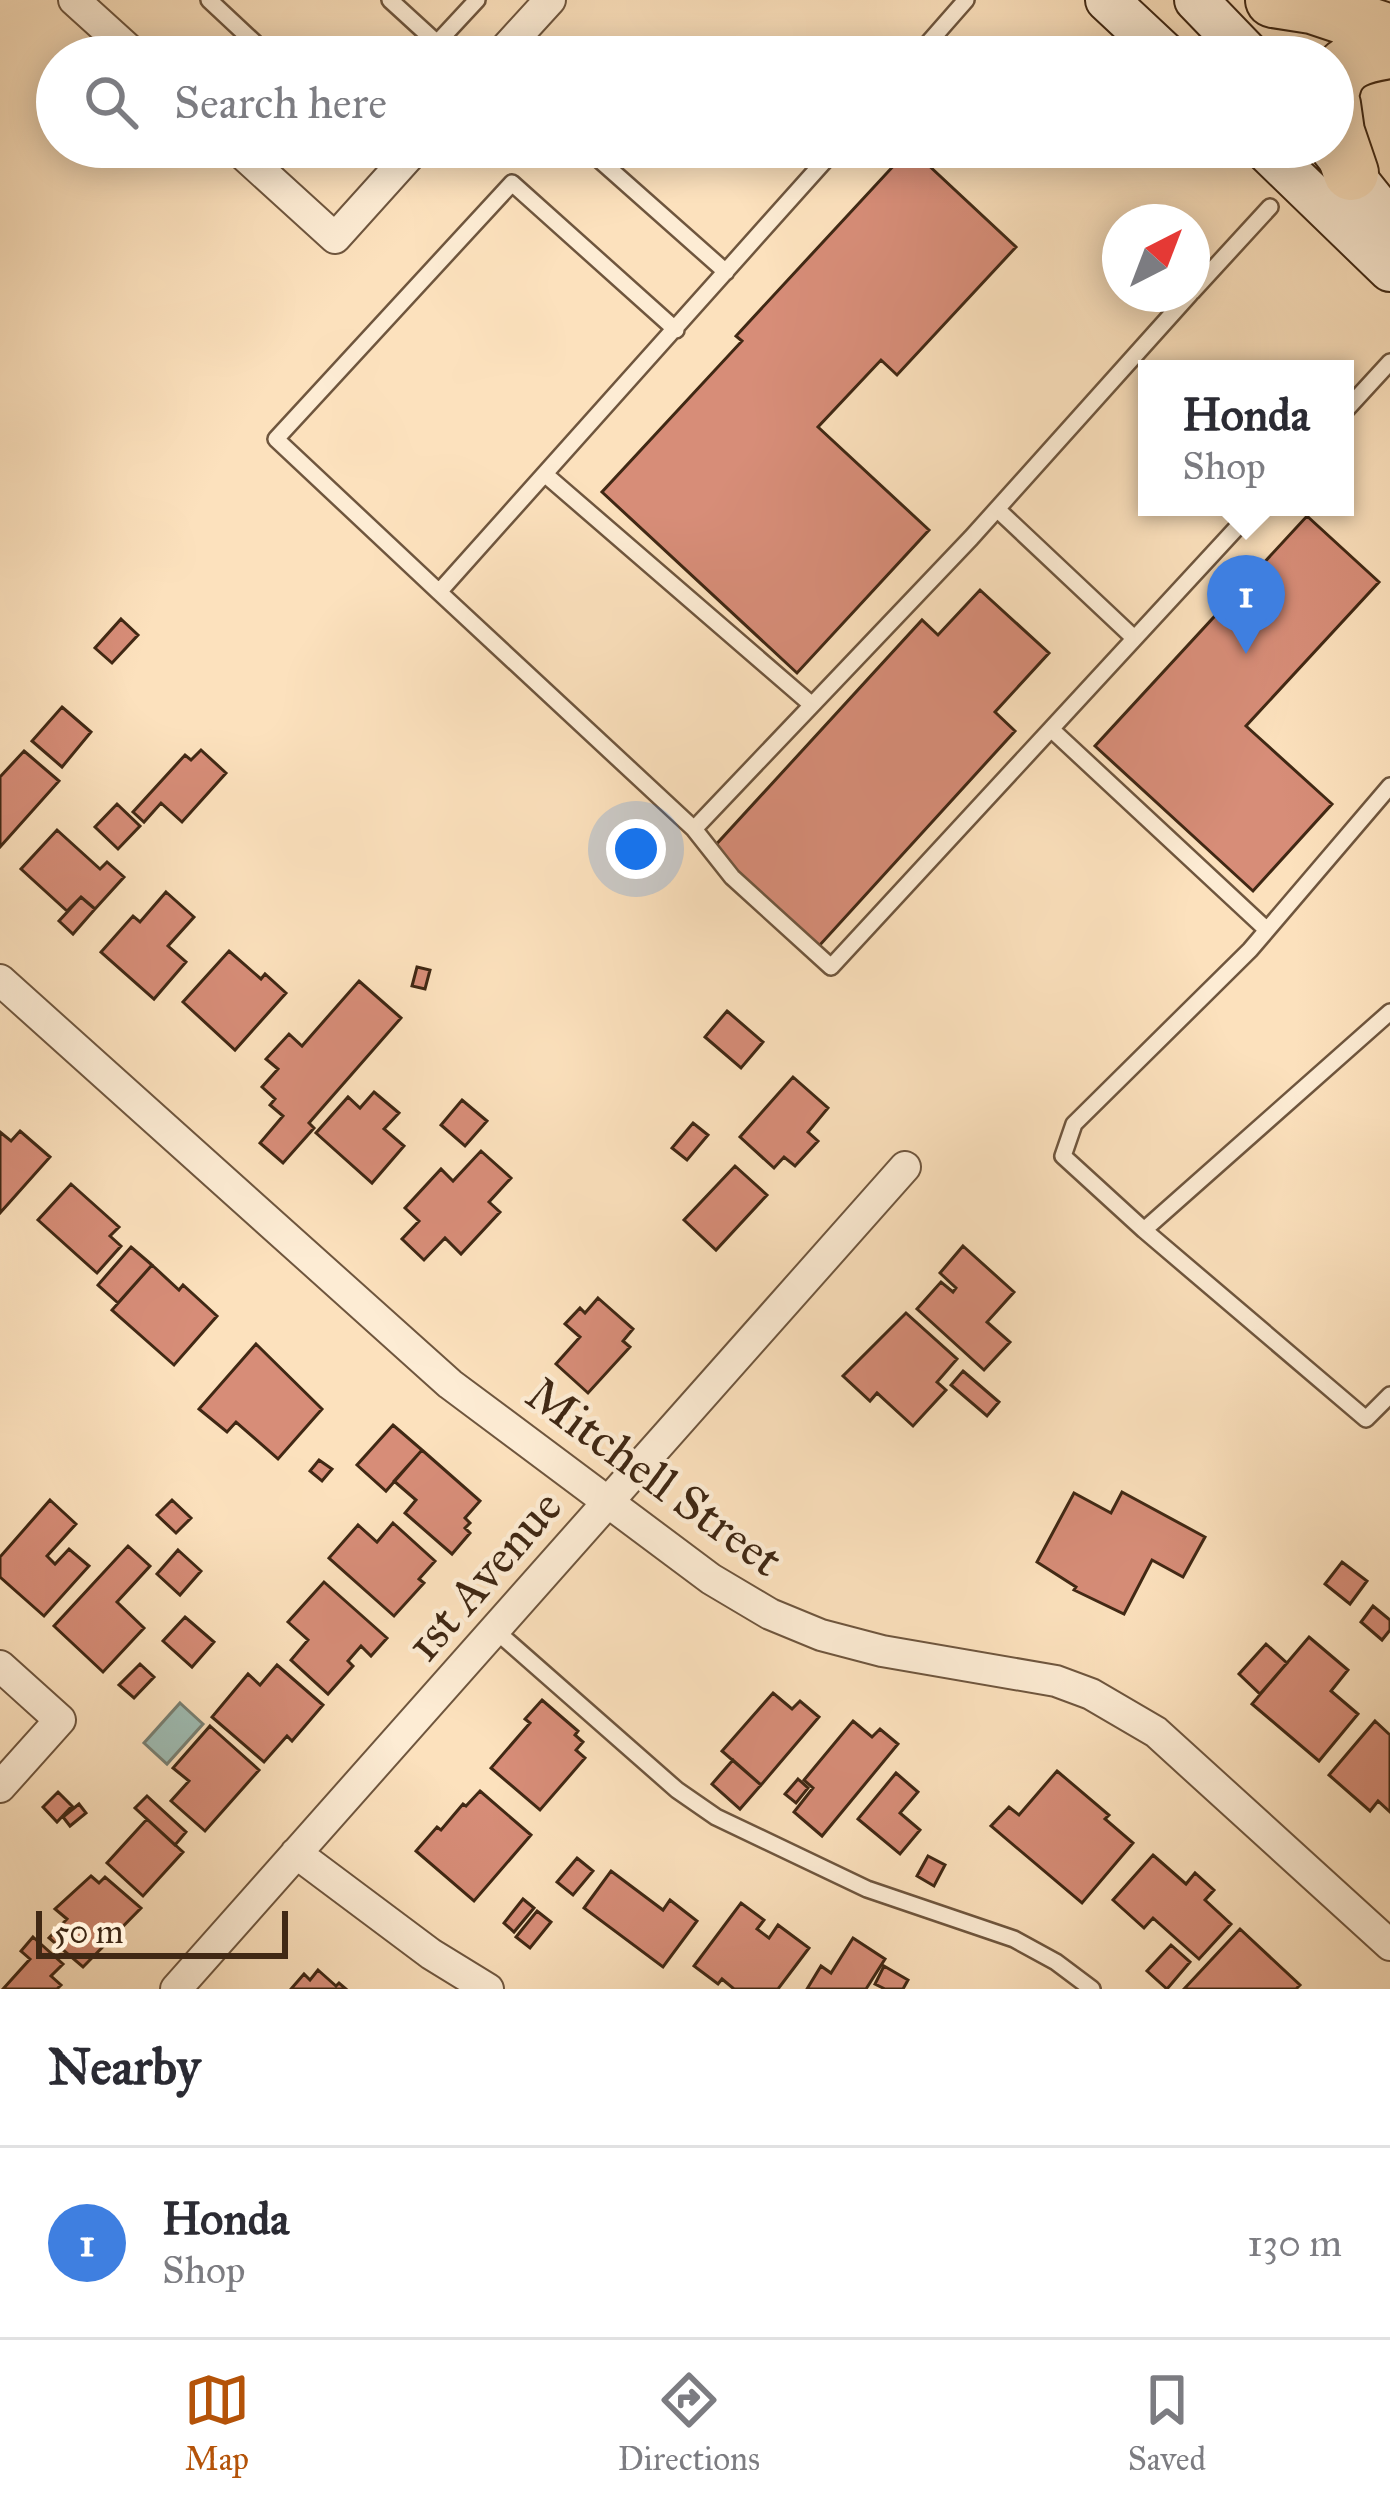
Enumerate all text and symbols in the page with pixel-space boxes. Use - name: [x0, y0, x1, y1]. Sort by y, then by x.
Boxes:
- search box: [36, 36, 1354, 168]
- icon: search: [78, 69, 144, 135]
- text: Search here: [174, 75, 387, 130]
- north arrow: [1102, 204, 1210, 312]
- popup: [1138, 360, 1354, 516]
- text: Honda: [1182, 387, 1310, 442]
- text: Shop: [1182, 442, 1266, 490]
- pin: 1: [1207, 555, 1285, 654]
- your location: [606, 819, 666, 879]
- street label: Mitchell Street: [515, 1364, 794, 1589]
- street label: 1st Avenue: [393, 1478, 574, 1673]
- scale bar: [36, 1905, 288, 1958]
- text: 50 m: [54, 1912, 123, 1952]
- text: Nearby: [48, 2036, 200, 2098]
- text: Honda: [162, 2191, 289, 2246]
- text: 1: [79, 2219, 95, 2267]
- text: 130 m: [1247, 2219, 1342, 2267]
- text: Shop: [162, 2246, 245, 2294]
- tab: Map: [184, 2367, 250, 2479]
- tab: Directions: [618, 2367, 760, 2479]
- tab: Saved: [1128, 2367, 1206, 2479]

